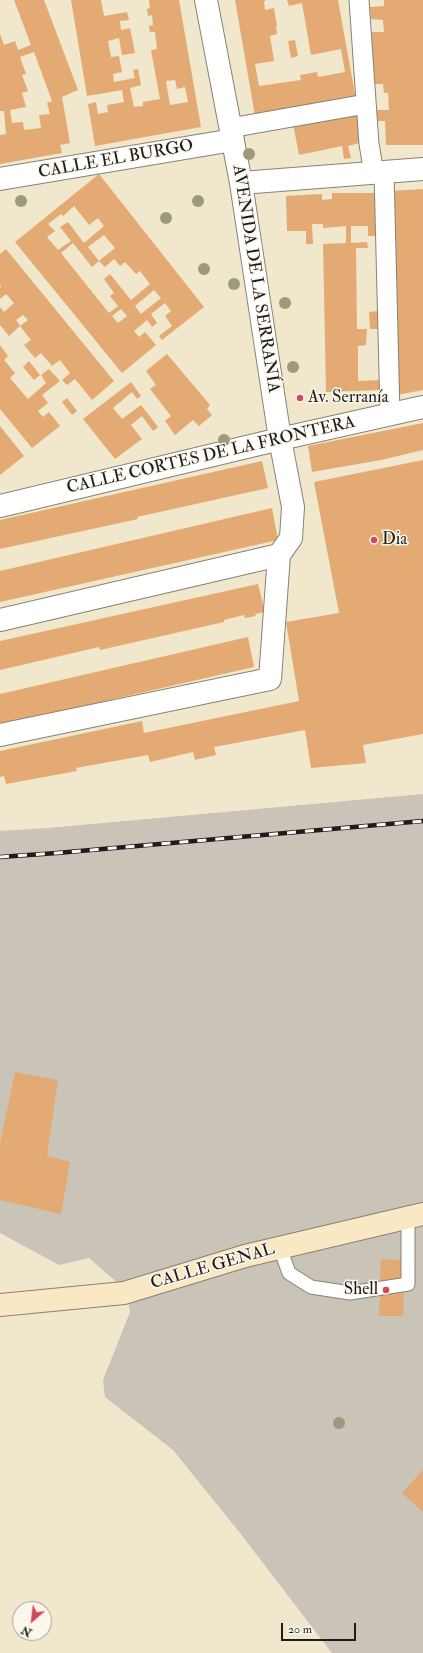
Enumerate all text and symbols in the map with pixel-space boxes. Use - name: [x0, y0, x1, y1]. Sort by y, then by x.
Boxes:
- street label: CALLE EL BURGO: [37, 136, 195, 184]
- street label: AVENIDA DE LA SERRANÍA: [227, 164, 283, 394]
- place label: Av. Serranía: [308, 388, 389, 408]
- marker: Av. Serranía: [295, 393, 305, 403]
- street label: CALLE CORTES DE LA FRONTERA: [65, 413, 357, 499]
- place label: Dia: [382, 530, 407, 550]
- marker: Dia: [369, 535, 379, 545]
- street label: CALLE GENAL: [149, 1240, 277, 1294]
- place label: Shell: [344, 1280, 378, 1300]
- marker: Shell: [381, 1285, 391, 1295]
- north arrow: [12, 1601, 52, 1641]
- scale bar: [283, 1615, 358, 1641]
- text: 20 m: [288, 1622, 312, 1637]
- text: N: [19, 1623, 34, 1639]

